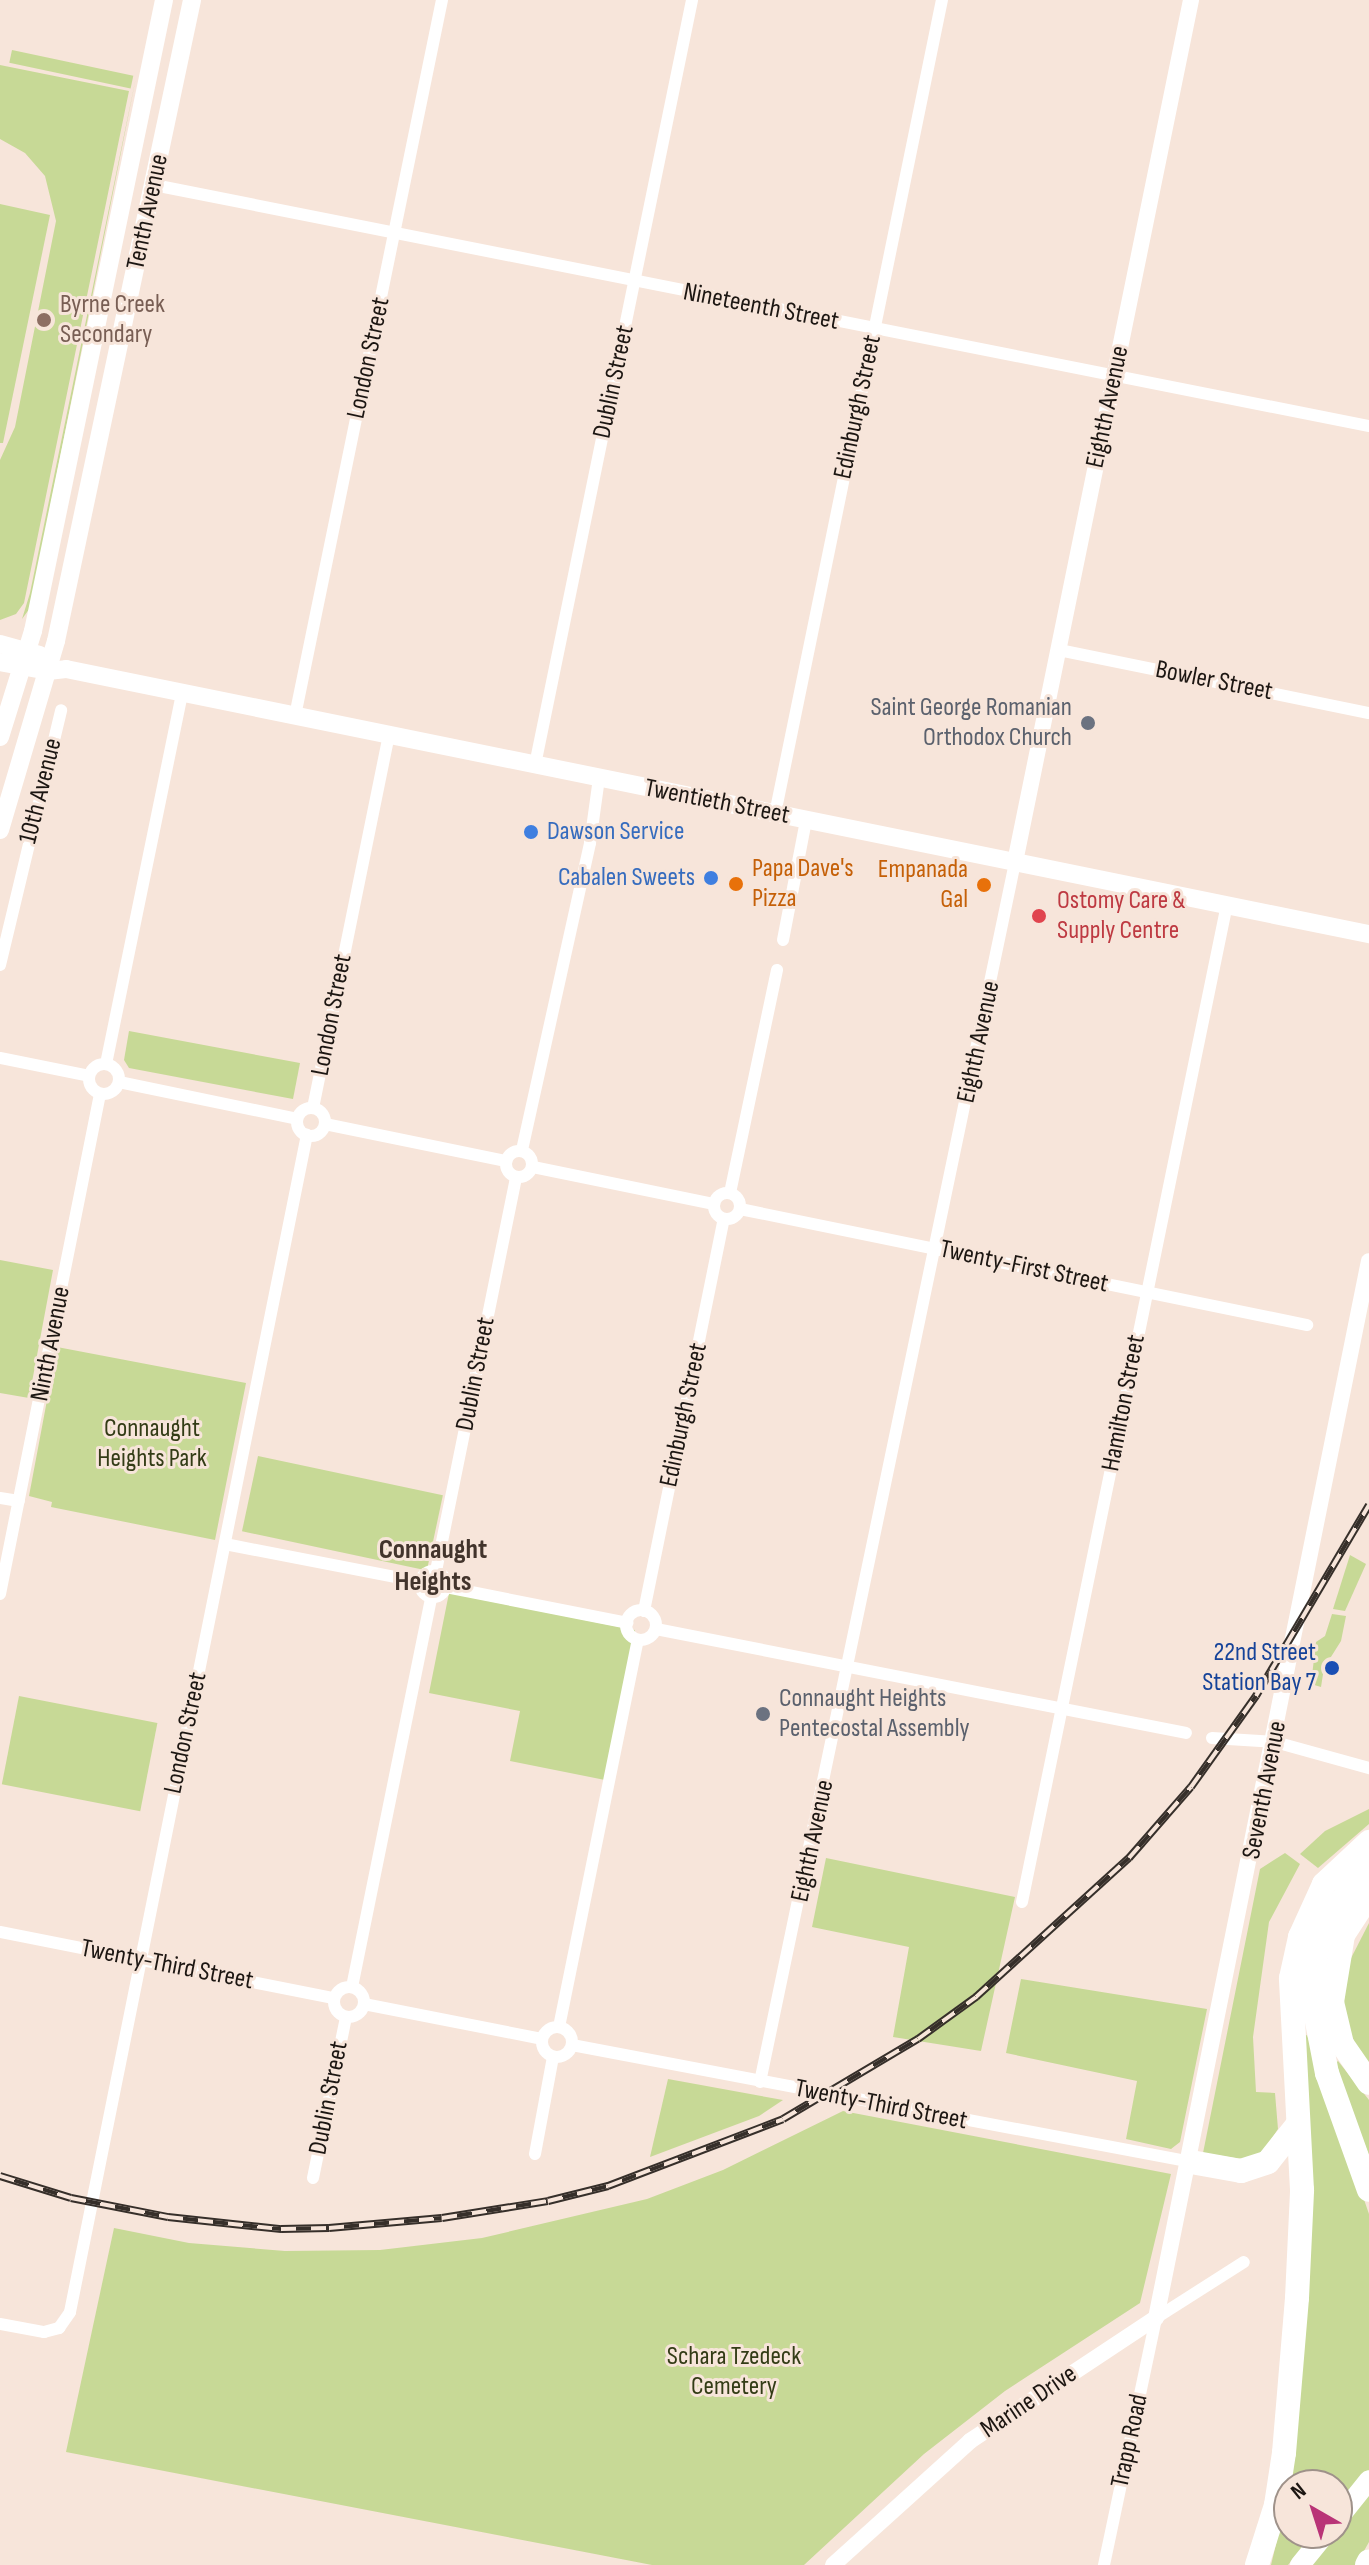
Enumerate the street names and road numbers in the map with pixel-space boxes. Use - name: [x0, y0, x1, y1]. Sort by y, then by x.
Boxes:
- street label: Tenth Avenue: [121, 151, 175, 273]
- street label: Nineteenth Street: [681, 277, 841, 337]
- street label: London Street: [341, 295, 397, 421]
- street label: Dublin Street: [587, 323, 641, 441]
- street label: Edinburgh Street: [828, 332, 888, 482]
- street label: Eighth Avenue: [1080, 343, 1136, 471]
- street label: Bowler Street: [1153, 654, 1275, 708]
- street label: 10th Avenue: [13, 735, 69, 847]
- street label: Twentieth Street: [642, 773, 792, 831]
- street label: London Street: [305, 952, 359, 1078]
- street label: Eighth Avenue: [951, 978, 1007, 1106]
- street label: Twenty-First Street: [937, 1234, 1111, 1300]
- street label: Ninth Avenue: [25, 1284, 77, 1404]
- street label: Dublin Street: [450, 1315, 502, 1433]
- street label: Hamilton Street: [1096, 1332, 1152, 1474]
- street label: Edinburgh Street: [654, 1340, 714, 1490]
- street label: London Street: [158, 1670, 214, 1796]
- street label: Seventh Avenue: [1236, 1718, 1294, 1862]
- street label: Eighth Avenue: [785, 1777, 841, 1905]
- street label: Twenty-Third Street: [78, 1933, 256, 1997]
- street label: Dublin Street: [303, 2039, 355, 2157]
- street label: Twenty-Third Street: [792, 2073, 970, 2137]
- street label: Marine Drive: [975, 2359, 1083, 2445]
- street label: Trapp Road: [1105, 2391, 1155, 2491]

